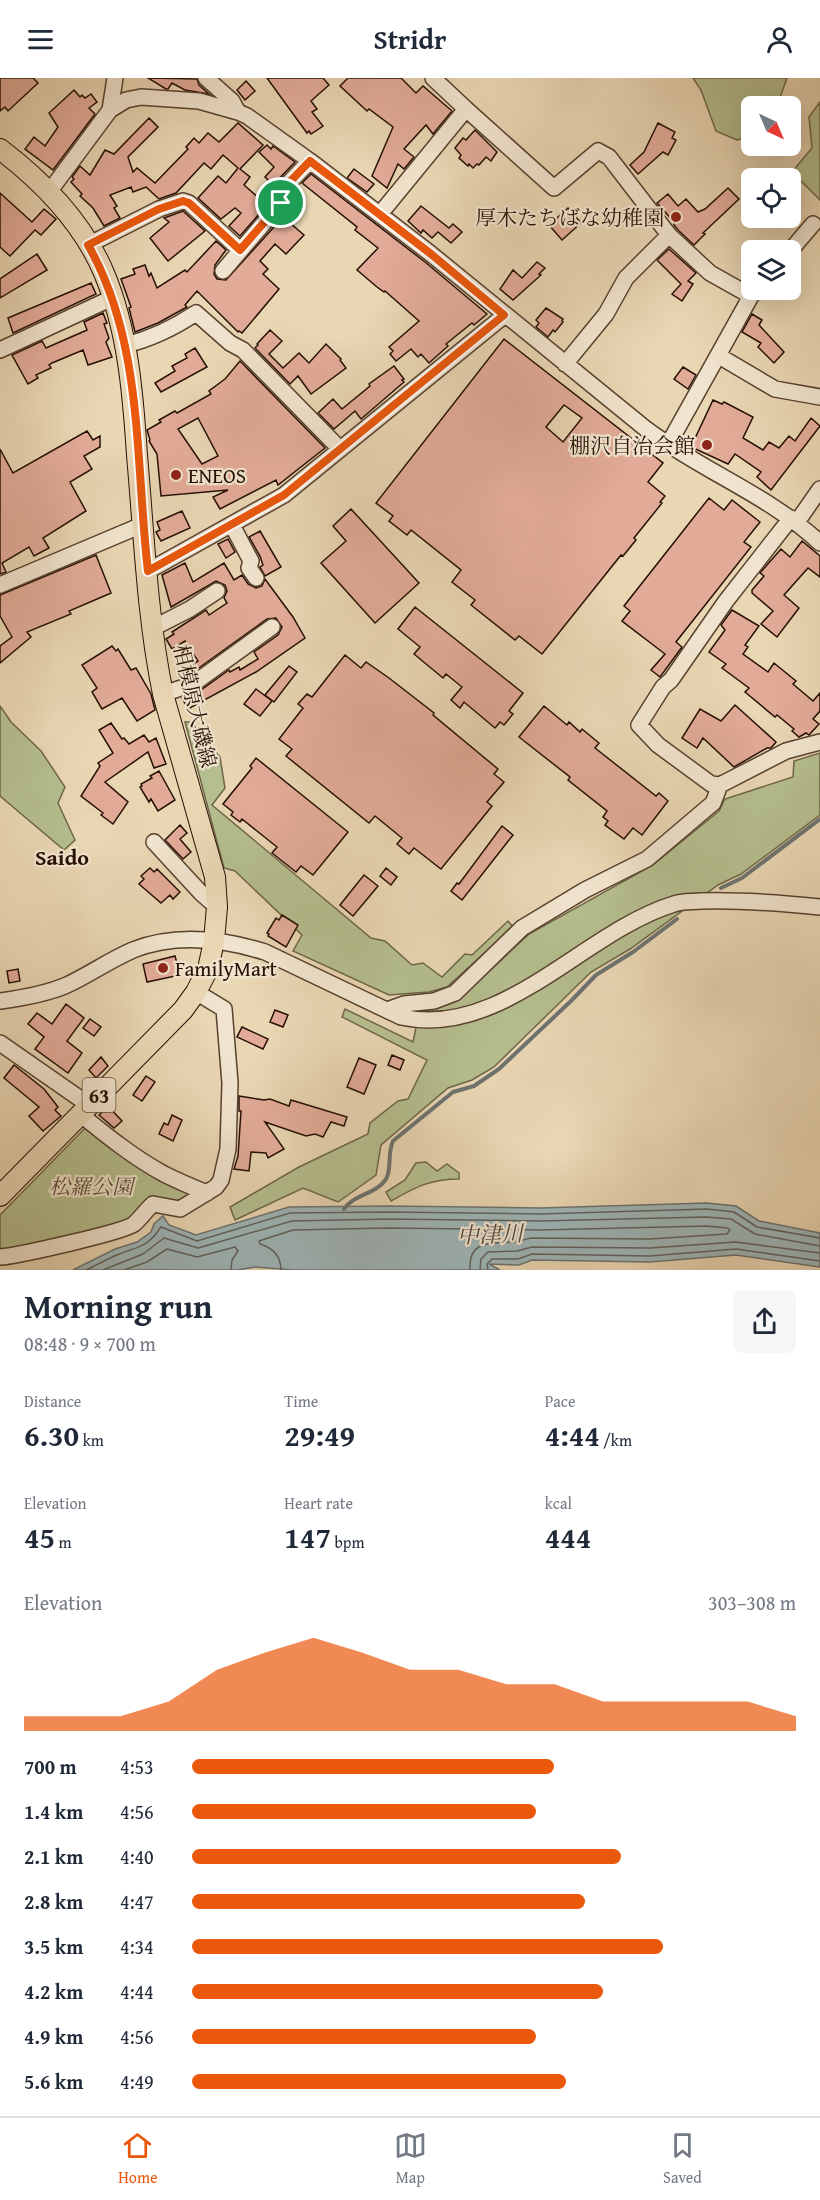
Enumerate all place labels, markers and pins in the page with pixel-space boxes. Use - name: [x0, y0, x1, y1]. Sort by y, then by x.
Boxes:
- pin: [255, 177, 306, 228]
- place label: 厚木たちばな幼稚園: [475, 202, 664, 233]
- marker: 厚木たちばな幼稚園: [669, 210, 683, 224]
- place label: 棚沢自治会館: [569, 430, 695, 461]
- marker: 棚沢自治会館: [700, 438, 714, 452]
- place label: ENEOS: [188, 460, 246, 491]
- marker: ENEOS: [169, 468, 183, 482]
- place label: FamilyMart: [175, 953, 278, 984]
- marker: FamilyMart: [156, 961, 170, 975]

